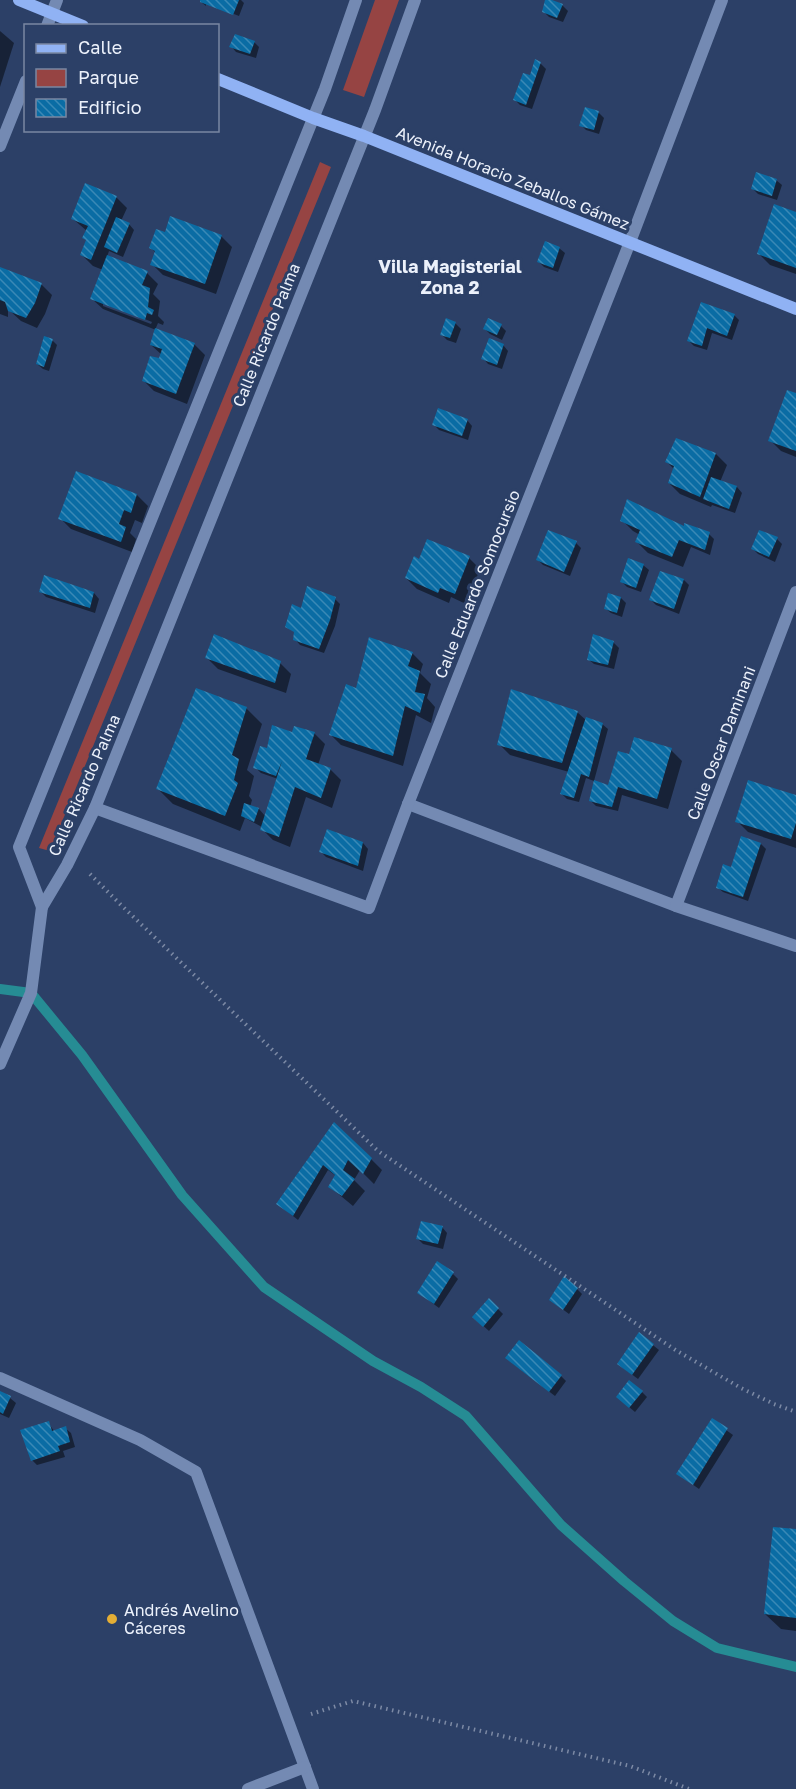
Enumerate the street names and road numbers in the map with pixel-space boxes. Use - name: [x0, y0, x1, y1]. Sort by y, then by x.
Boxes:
- street label: Avenida Horacio Zeballos Gámez: [393, 122, 633, 234]
- street label: Calle Ricardo Palma: [228, 260, 304, 410]
- street label: Calle Eduardo Somocursio: [430, 487, 524, 681]
- street label: Calle Oscar Daminani: [682, 663, 760, 823]
- street label: Calle Ricardo Palma: [44, 711, 124, 859]

